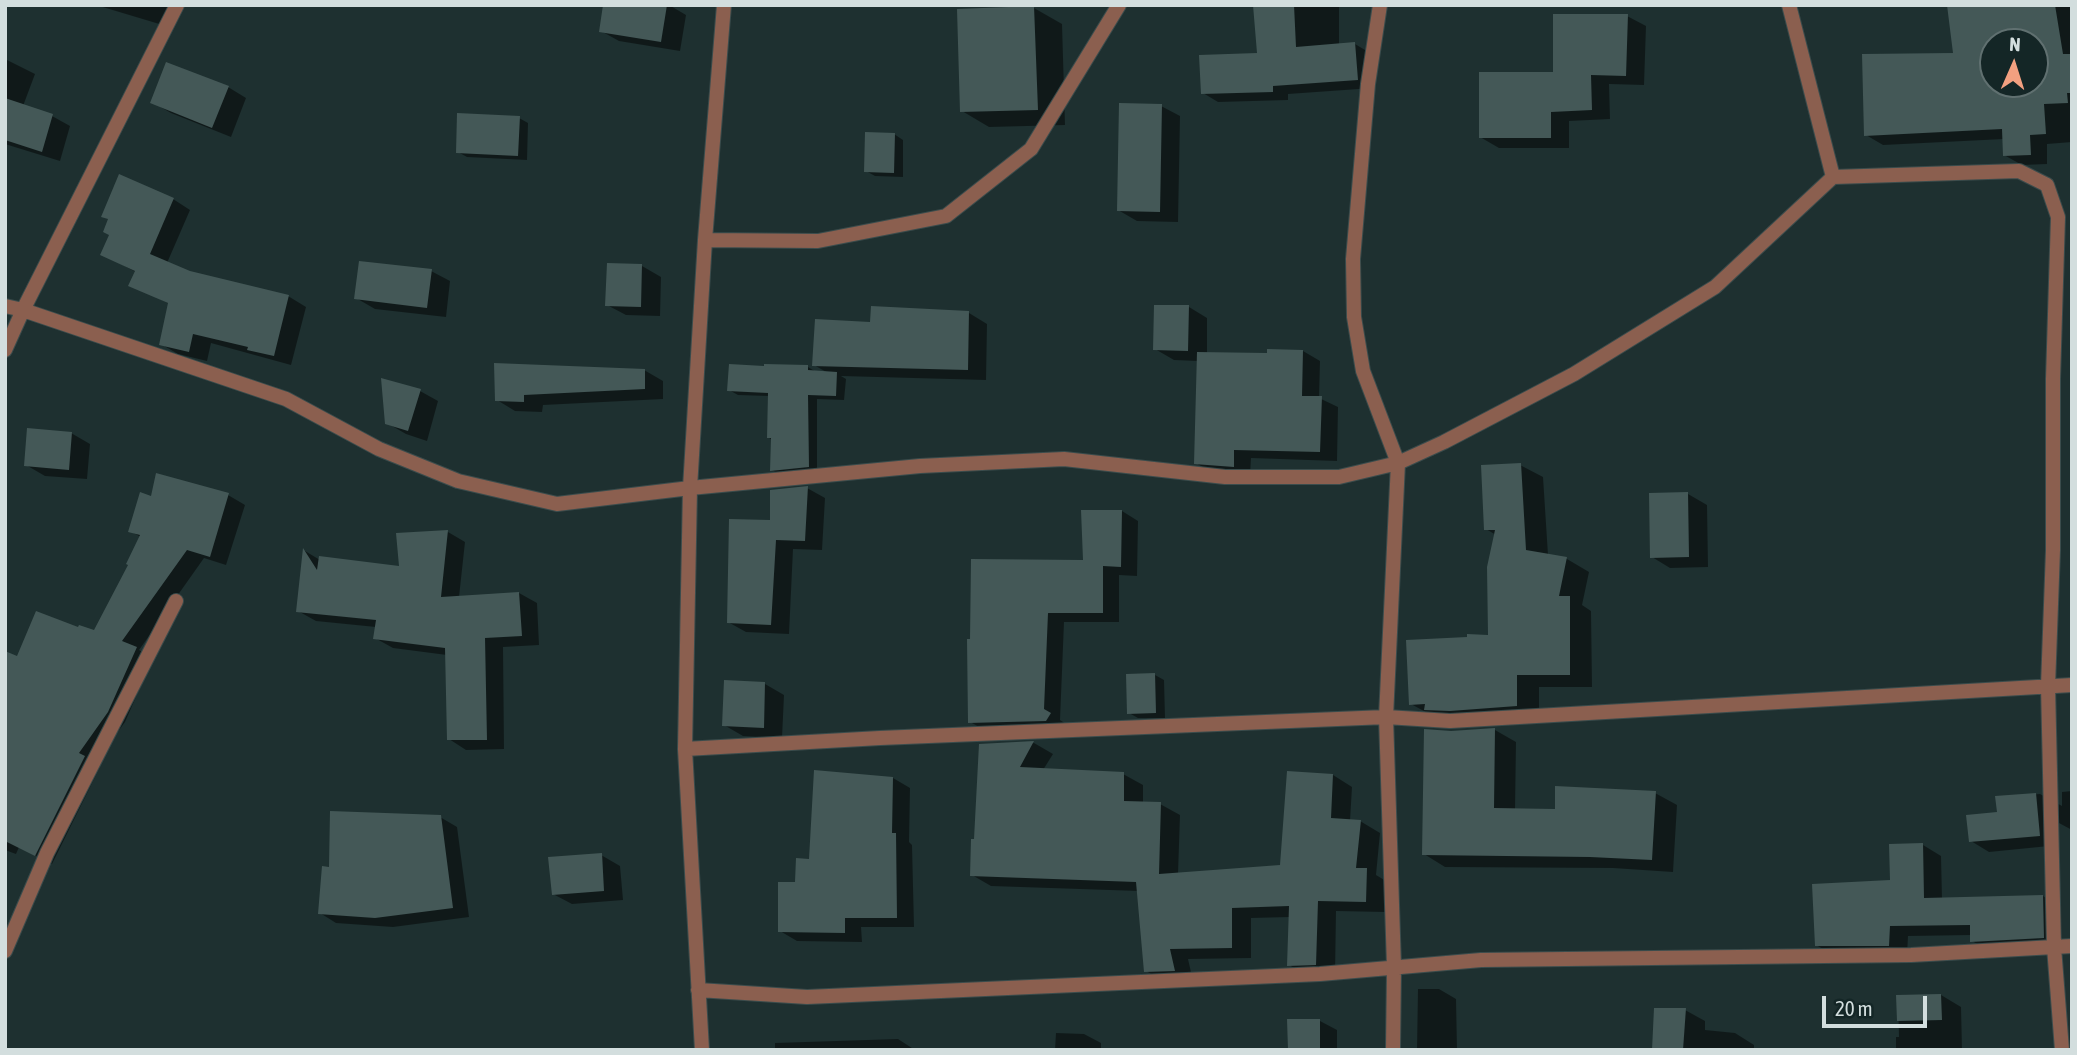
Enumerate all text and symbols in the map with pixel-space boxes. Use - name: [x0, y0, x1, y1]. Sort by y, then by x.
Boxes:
- north arrow: [1979, 28, 2049, 98]
- text: N: [2009, 33, 2021, 55]
- scale bar: [1825, 982, 1930, 1026]
- text: 20 m: [1835, 996, 1873, 1020]

